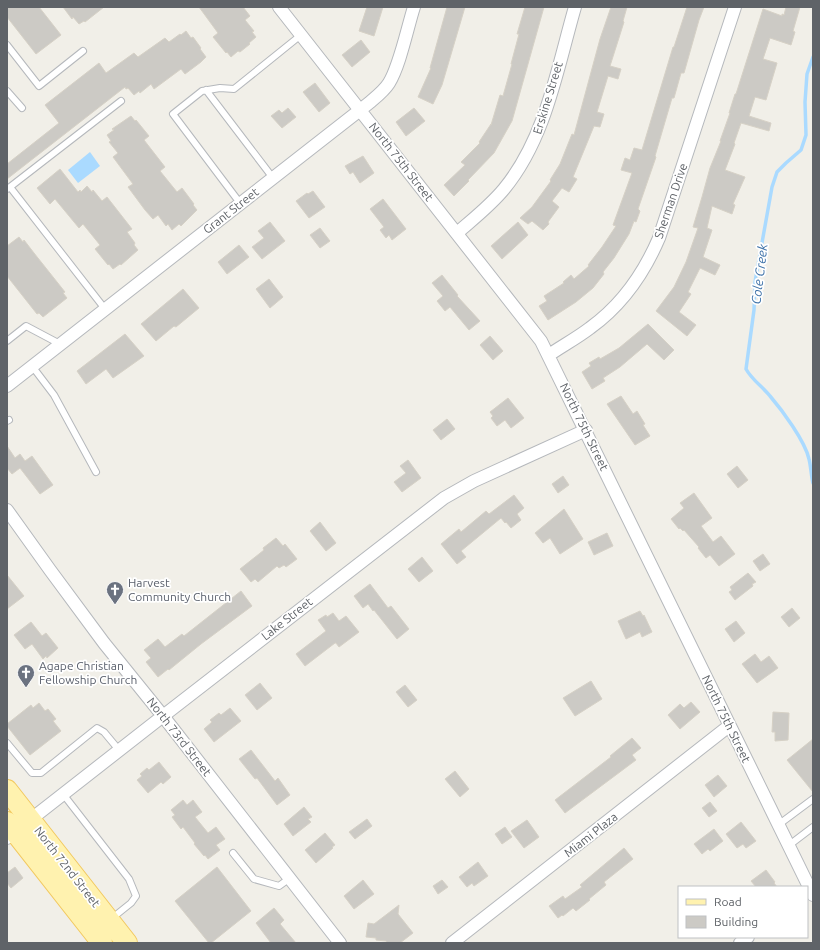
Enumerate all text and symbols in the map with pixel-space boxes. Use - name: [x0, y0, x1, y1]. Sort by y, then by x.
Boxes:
- street label: Erskine Street: [530, 60, 565, 136]
- street label: North 75th Street: [367, 120, 436, 204]
- street label: Sherman Drive: [652, 161, 690, 240]
- street label: Grant Street: [200, 185, 261, 236]
- water label: Cole Creek: [748, 243, 770, 305]
- street label: North 75th Street: [558, 381, 611, 473]
- place label: Harvest Community Church: [128, 576, 231, 603]
- church icon: Harvest Community Church: [105, 580, 125, 605]
- street label: Lake Street: [259, 595, 315, 643]
- place label: Agape Christian Fellowship Church: [39, 659, 137, 686]
- church icon: Agape Christian Fellowship Church: [16, 663, 36, 688]
- street label: North 75th Street: [700, 673, 753, 765]
- street label: North 73rd Street: [145, 695, 214, 779]
- street label: Miami Plaza: [562, 810, 620, 859]
- street label: North 72nd Street: [32, 824, 103, 910]
- legend: [678, 886, 808, 938]
- text: Road: [714, 895, 742, 908]
- text: Building: [714, 915, 758, 928]

